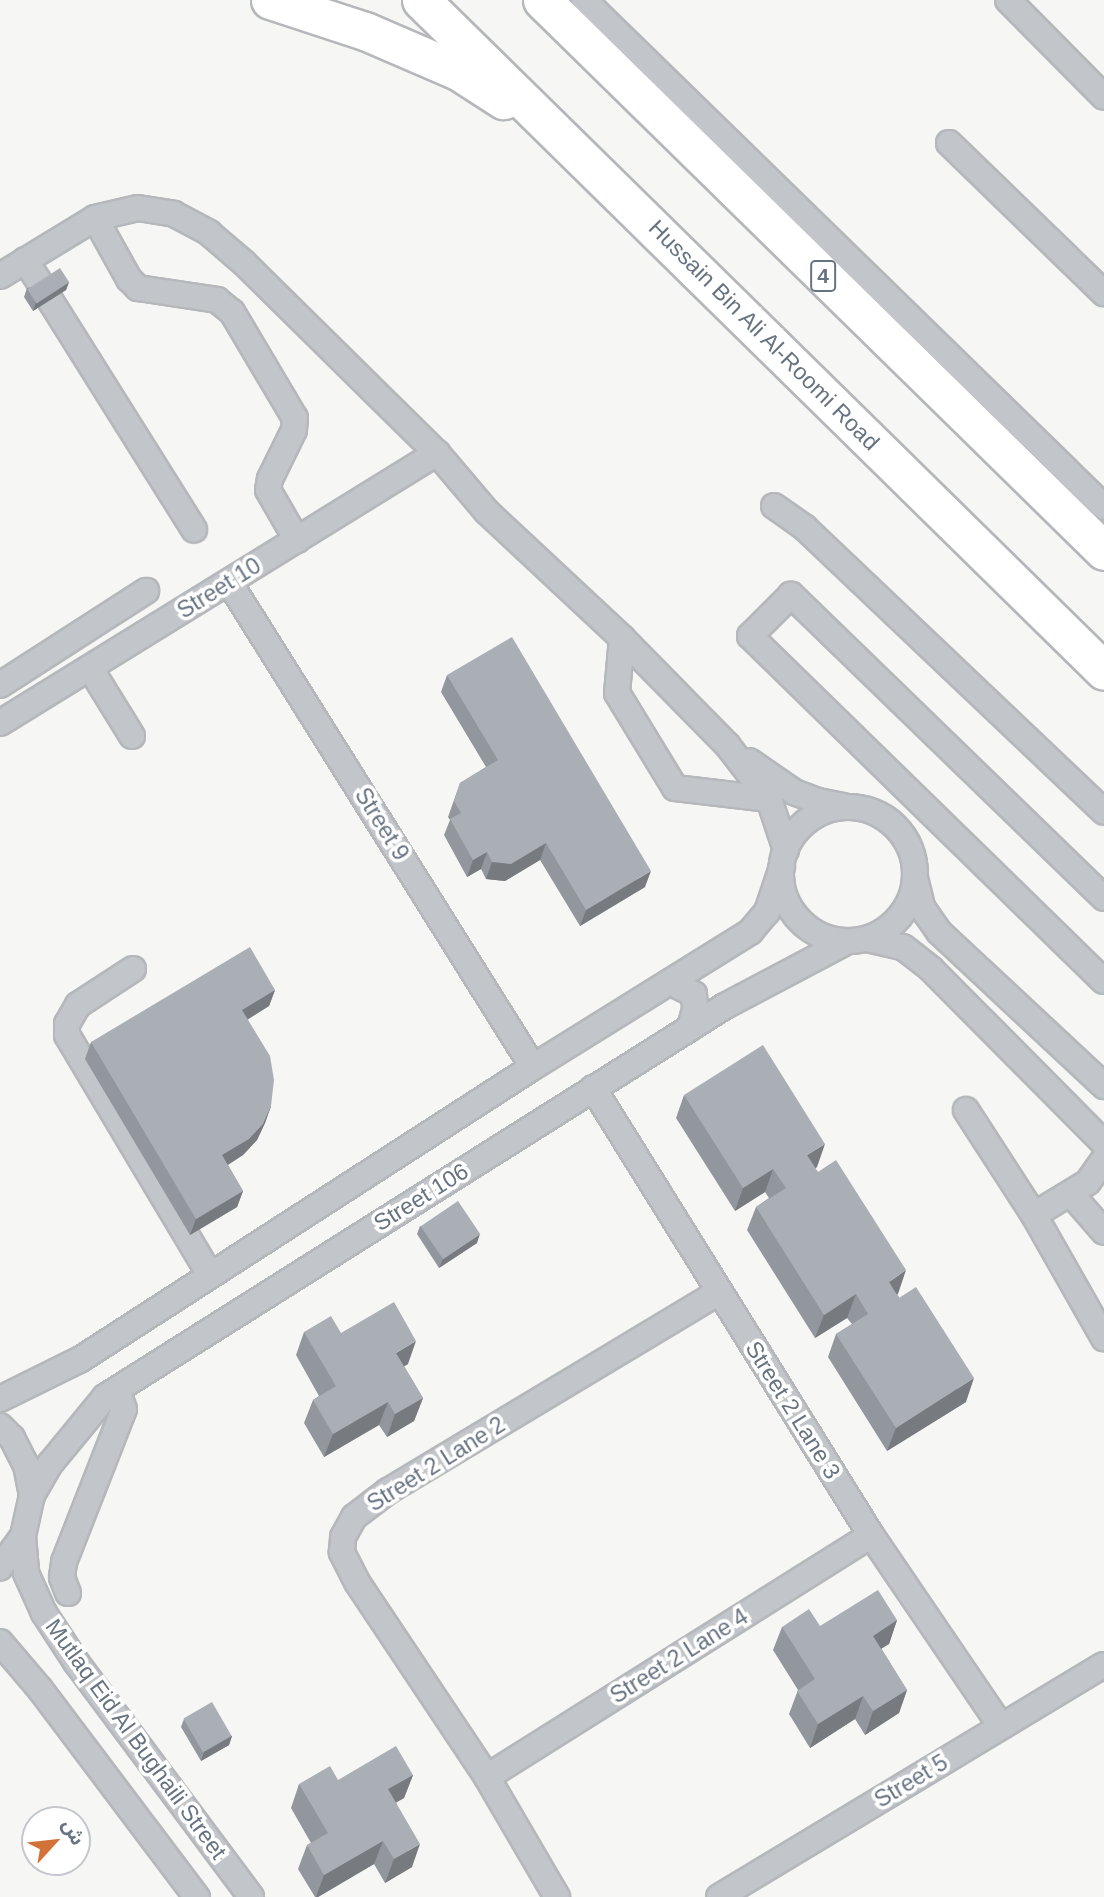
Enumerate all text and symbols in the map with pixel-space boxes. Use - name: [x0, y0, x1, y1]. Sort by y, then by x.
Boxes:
- street label: Hussain Bin Ali Al-Roomi Road: [642, 213, 886, 457]
- road number: 4: [809, 258, 837, 294]
- street label: Street 10: [172, 552, 266, 624]
- street label: Street 9: [349, 783, 415, 865]
- street label: Street 106: [369, 1157, 473, 1237]
- street label: Street 2 Lane 3: [740, 1336, 846, 1484]
- street label: Street 2 Lane 2: [362, 1411, 510, 1517]
- street label: Street 2 Lane 4: [605, 1603, 753, 1709]
- street label: Mutlaq Eid Al Bughaili Street: [39, 1613, 233, 1865]
- street label: Street 5: [869, 1748, 953, 1814]
- north arrow: [21, 1806, 91, 1876]
- text: ش: [58, 1816, 89, 1849]

